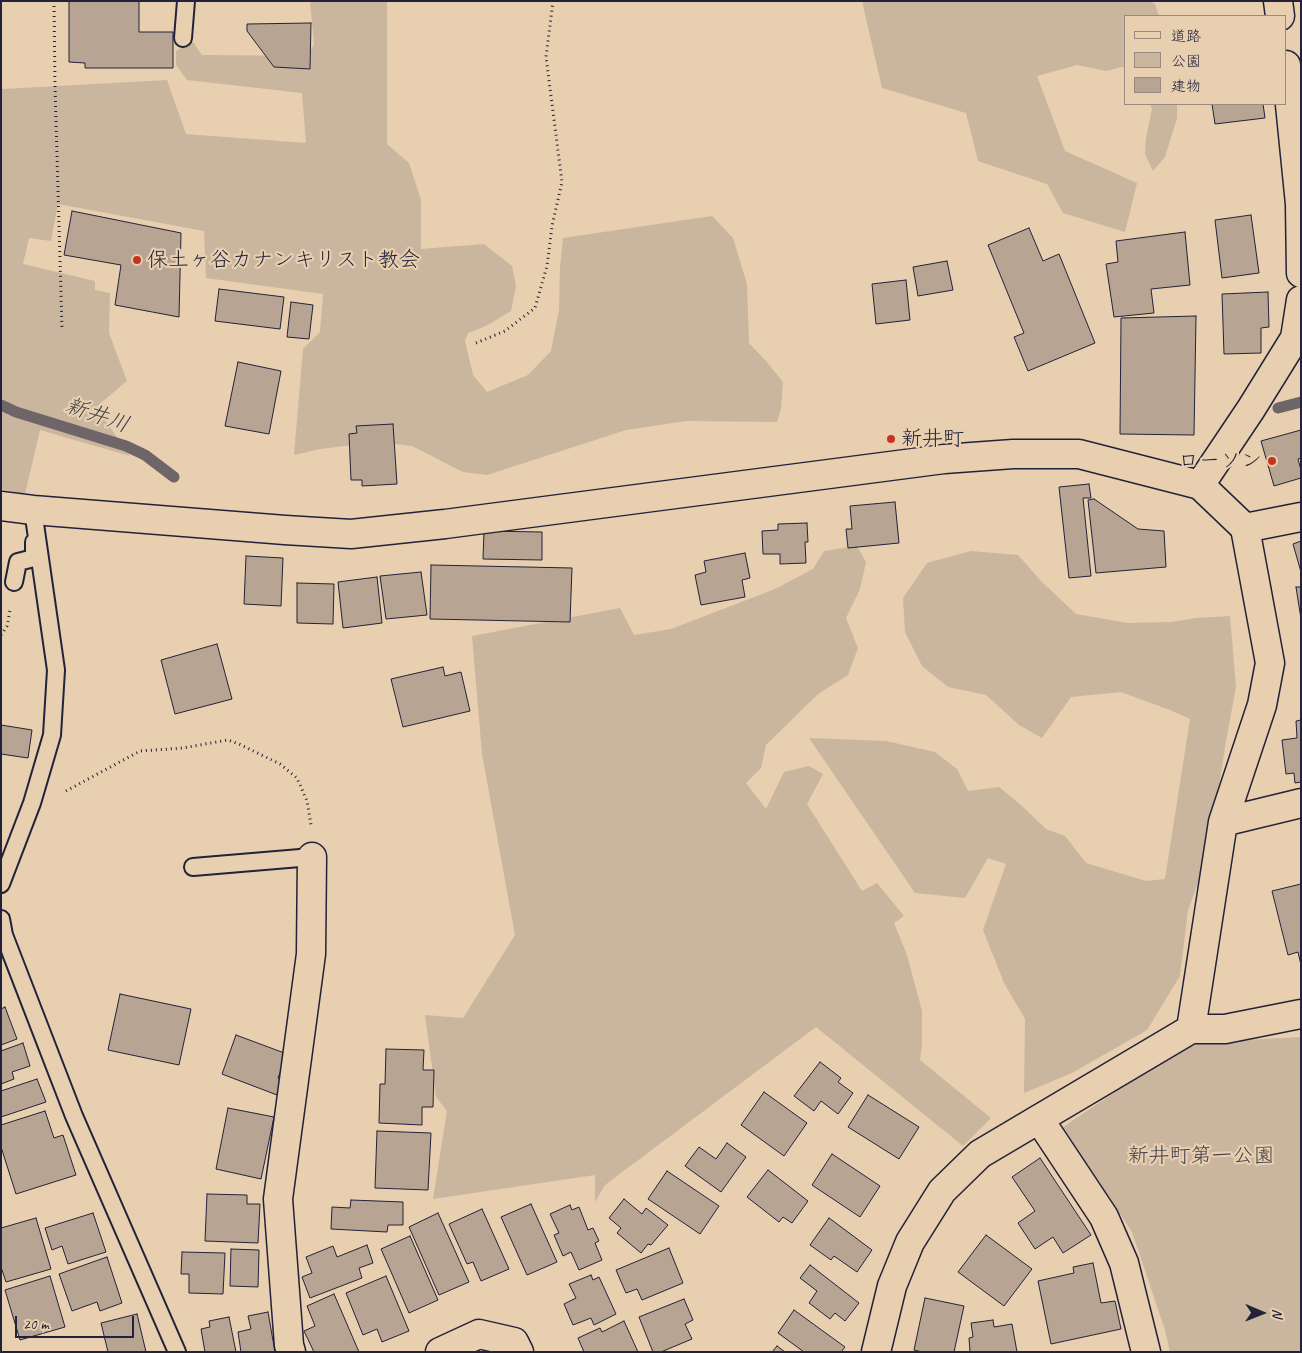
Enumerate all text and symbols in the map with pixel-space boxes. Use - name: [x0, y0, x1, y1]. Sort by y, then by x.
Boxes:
- legend: [1124, 15, 1287, 105]
- text: 道路: [1171, 27, 1201, 46]
- text: 公園: [1171, 52, 1201, 71]
- text: 建物: [1171, 77, 1201, 96]
- place label: 保土ヶ谷カナンキリスト教会: [147, 247, 420, 273]
- marker: 保土ヶ谷カナンキリスト教会: [131, 254, 143, 266]
- water label: 新井川: [62, 393, 132, 439]
- place label: 新井町: [901, 426, 964, 452]
- marker: 新井町: [885, 433, 897, 445]
- place label: ローソン: [1178, 448, 1262, 474]
- marker: ローソン: [1266, 455, 1278, 467]
- park label: 新井町第一公園: [1128, 1143, 1274, 1169]
- north arrow: [1237, 1288, 1287, 1338]
- scale bar: [18, 1306, 136, 1338]
- text: N: [1269, 1309, 1286, 1318]
- text: 20 m: [23, 1315, 49, 1334]

